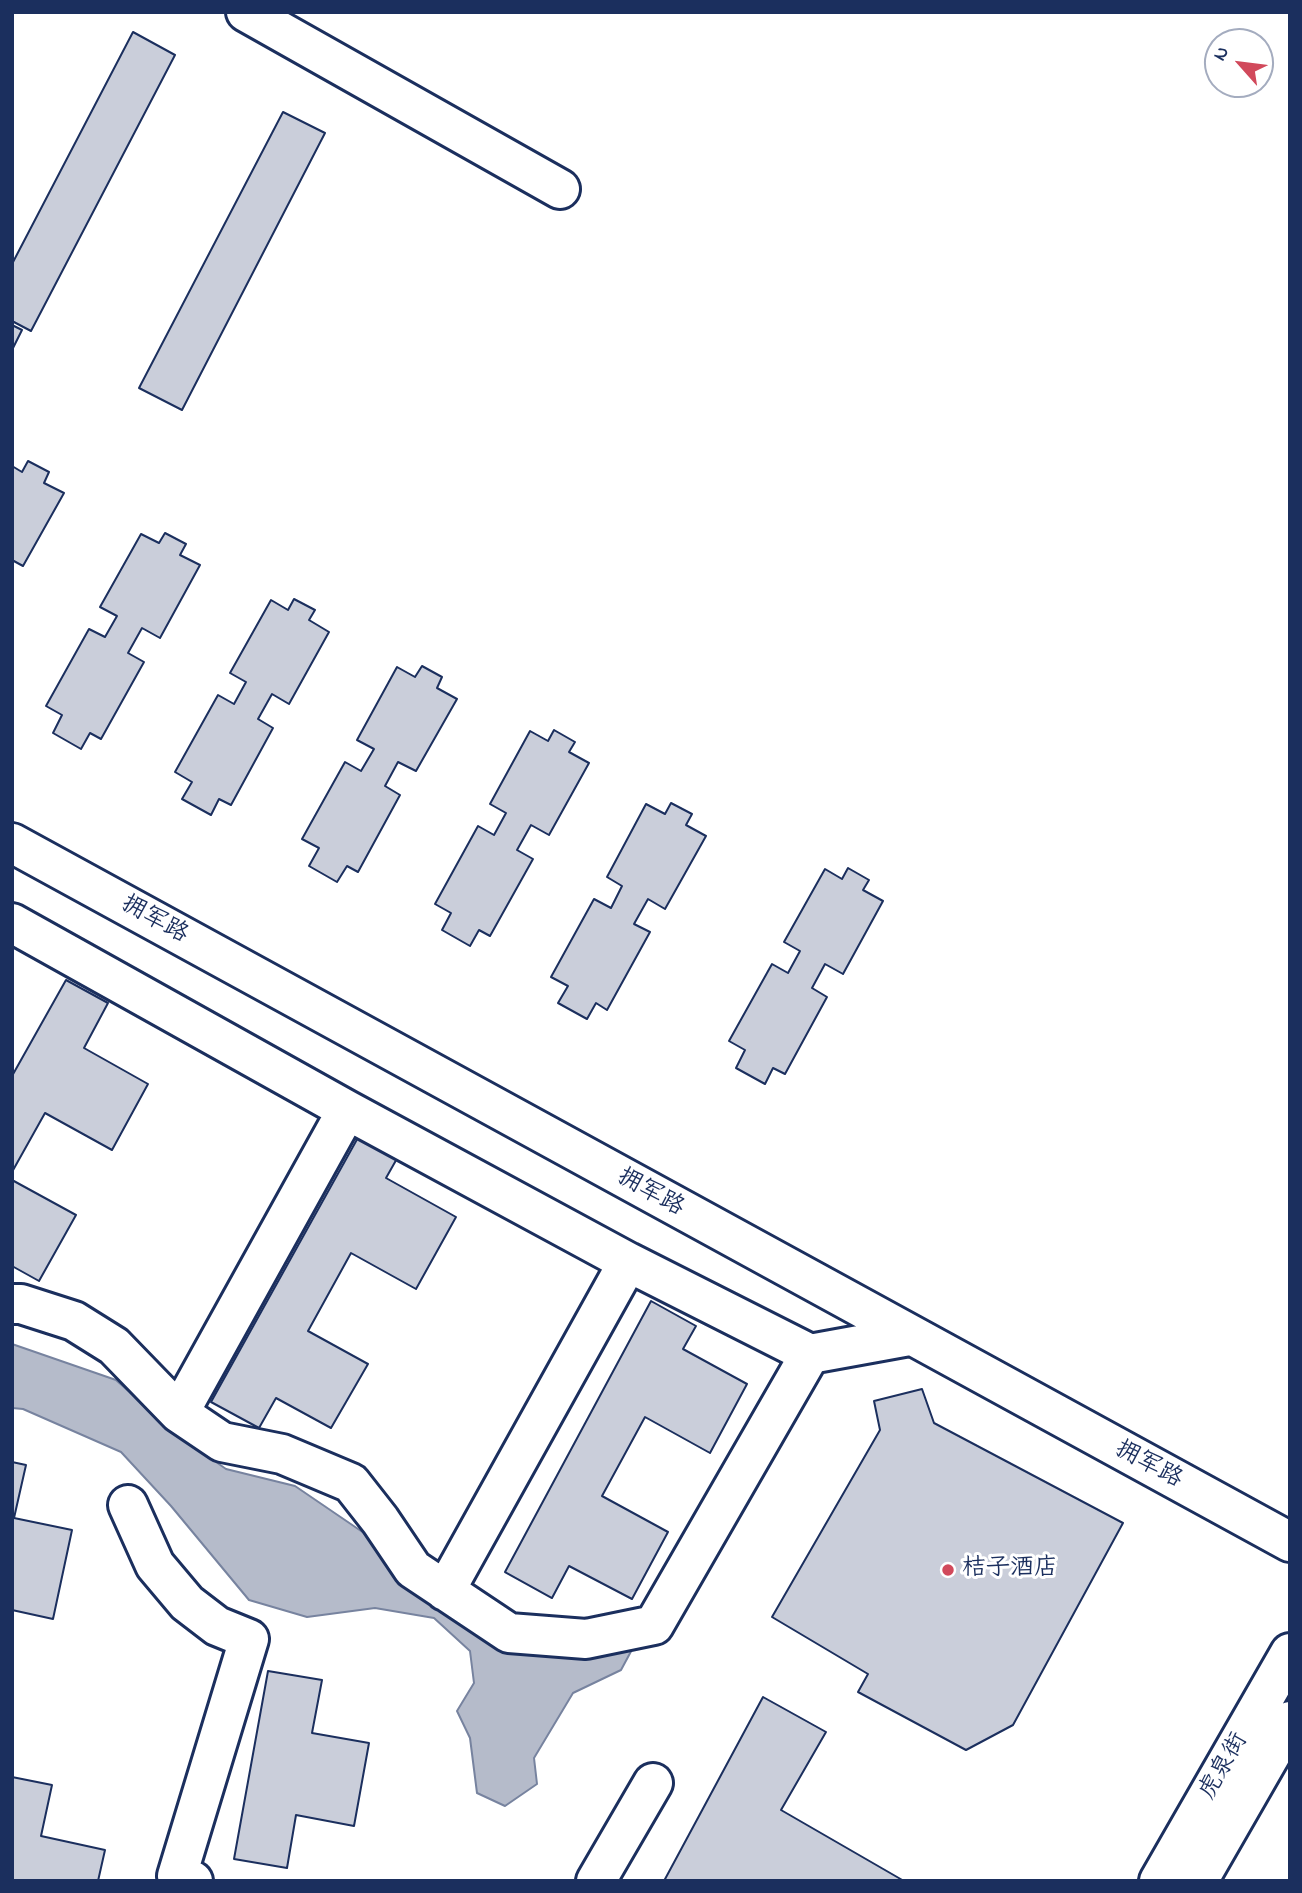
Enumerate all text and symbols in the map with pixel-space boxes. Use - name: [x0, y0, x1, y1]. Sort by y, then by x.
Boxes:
- north arrow: [1204, 28, 1274, 98]
- text: N: [1207, 42, 1237, 66]
- street label: 拥军路: [116, 891, 192, 951]
- street label: 拥军路: [612, 1164, 688, 1224]
- street label: 拥军路: [1109, 1436, 1187, 1496]
- place label: 桔子酒店: [962, 1556, 1058, 1584]
- marker: 桔子酒店: [940, 1562, 956, 1578]
- street label: 虎泉街: [1195, 1729, 1255, 1805]

